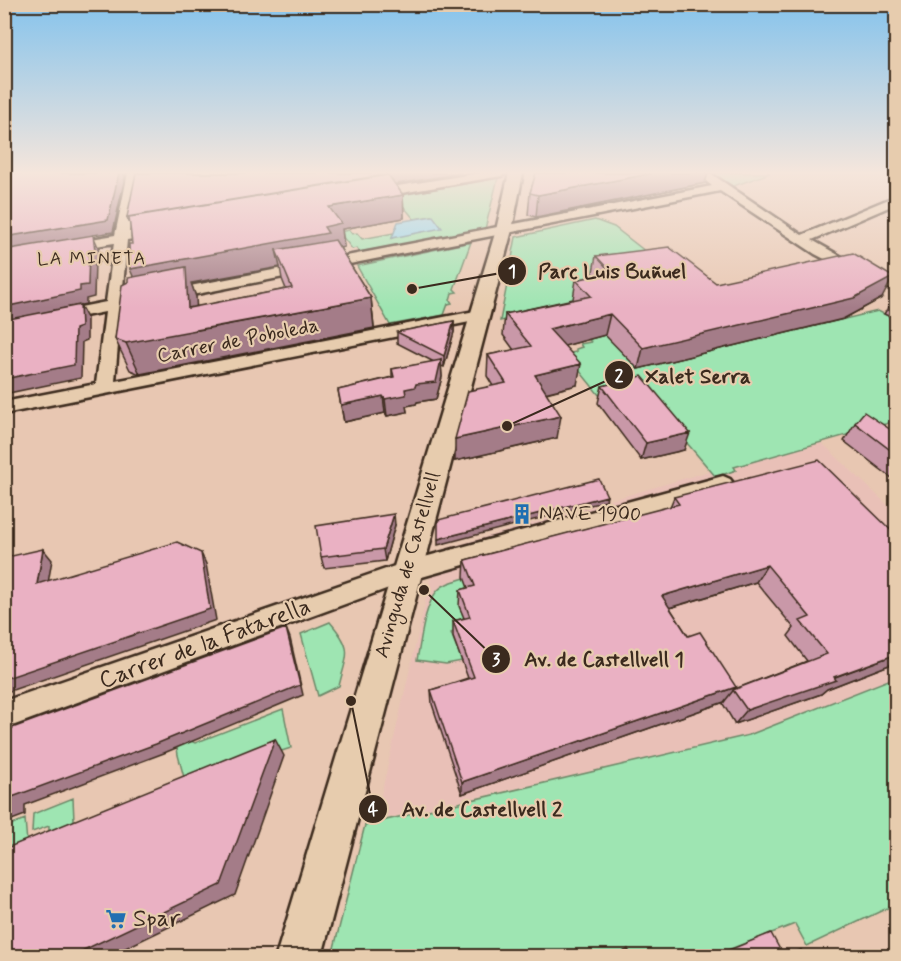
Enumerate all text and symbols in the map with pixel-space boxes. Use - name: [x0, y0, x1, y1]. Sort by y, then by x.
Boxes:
- district label: LA MINETA: [37, 247, 147, 271]
- callout: Parc Luis Buñuel: [497, 251, 697, 290]
- text: Parc Luis Buñuel: [538, 258, 686, 286]
- text: 1: [508, 260, 516, 284]
- street label: Carrer de Poboleda: [155, 312, 321, 370]
- callout: Xalet Serra: [604, 356, 763, 395]
- text: Xalet Serra: [645, 363, 751, 391]
- text: 2: [615, 364, 624, 388]
- street label: Avinguda de Castellvell: [368, 469, 448, 661]
- place label: NAVE 1900: [539, 501, 641, 528]
- building icon: NAVE 1900: [510, 502, 534, 526]
- street label: Carrer de la Fatarella: [95, 591, 315, 697]
- callout: Av. de Castellvell 1: [481, 640, 698, 679]
- text: Av. de Castellvell 1: [524, 646, 684, 674]
- text: 3: [492, 648, 501, 672]
- callout: Av. de Castellvell 2: [358, 790, 576, 829]
- text: Av. de Castellvell 2: [402, 796, 563, 824]
- text: 4: [368, 798, 379, 822]
- place label: Spar: [133, 904, 181, 935]
- supermarket icon: Spar: [104, 907, 128, 931]

